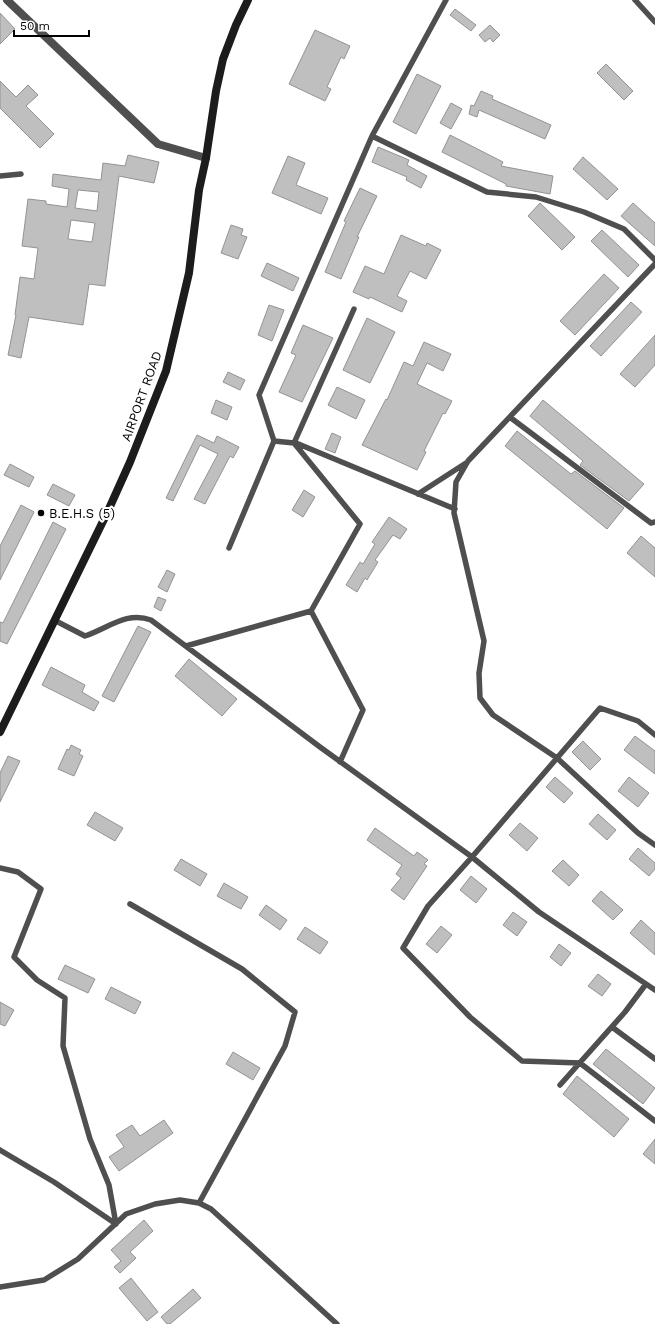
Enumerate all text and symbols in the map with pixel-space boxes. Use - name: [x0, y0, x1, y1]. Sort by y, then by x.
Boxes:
- scale bar: [14, 12, 89, 38]
- text: 50 m: [20, 19, 50, 33]
- street label: AIRPORT ROAD: [118, 349, 165, 443]
- place label: B.E.H.S (5): [49, 506, 115, 521]
- marker: B.E.H.S (5): [36, 508, 46, 518]

